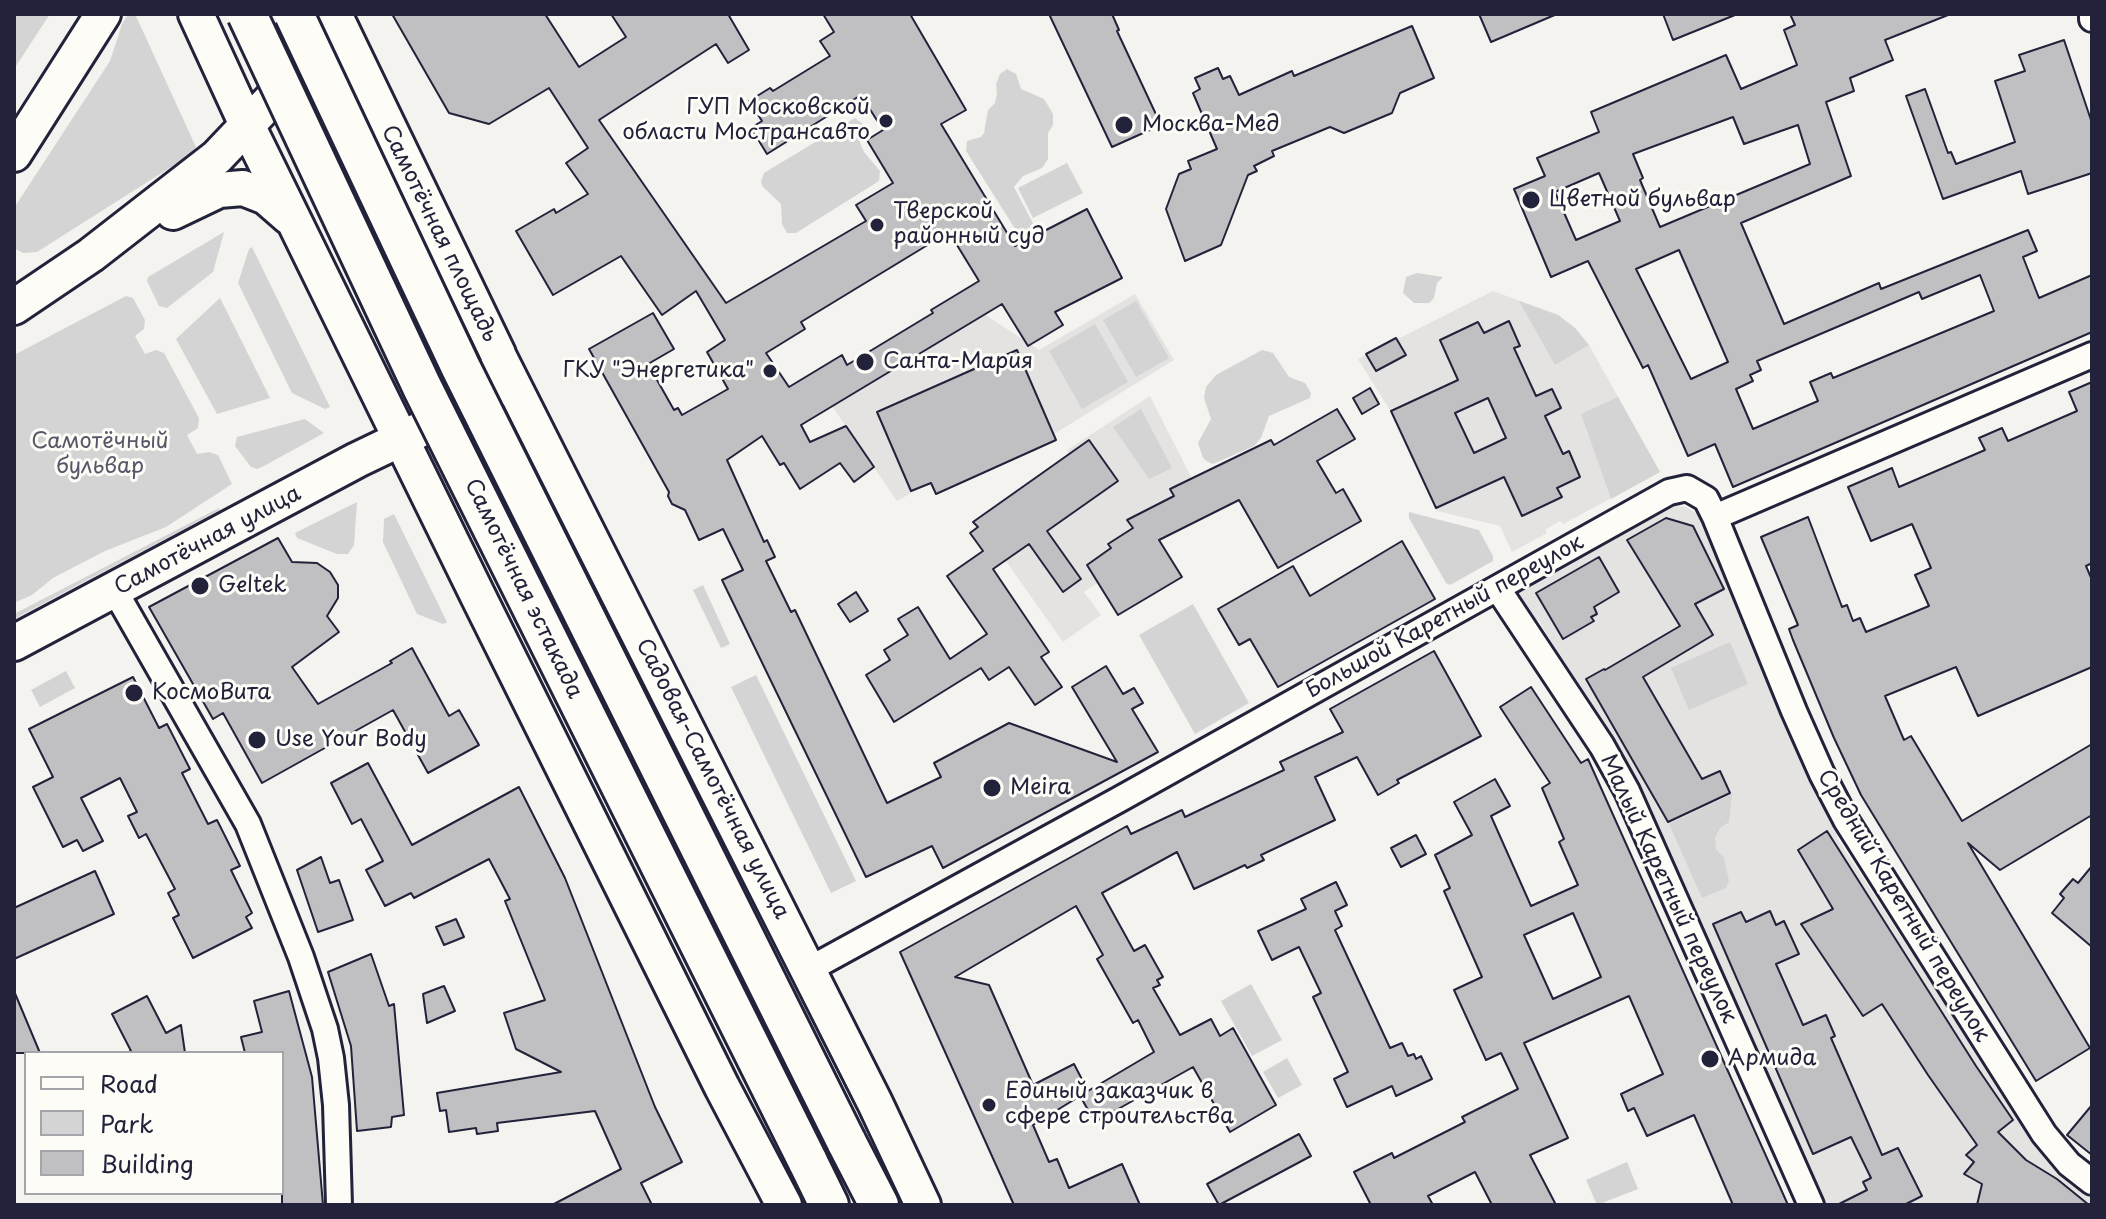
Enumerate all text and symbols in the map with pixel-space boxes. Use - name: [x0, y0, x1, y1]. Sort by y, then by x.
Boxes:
- place label: ГУП Московской области Мострансавто: [622, 95, 870, 146]
- marker: ГУП Московской области Мострансавто: [877, 112, 895, 130]
- place label: Москва-Мед: [1142, 112, 1279, 138]
- marker: Москва-Мед: [1113, 114, 1135, 136]
- street label: Самотёчная площадь: [375, 121, 503, 347]
- place label: Цветной бульвар: [1549, 187, 1736, 213]
- marker: Цветной бульвар: [1520, 189, 1542, 211]
- place label: Тверской районный суд: [893, 199, 1045, 250]
- marker: Тверской районный суд: [868, 216, 886, 234]
- place label: Санта-Мария: [883, 349, 1033, 375]
- marker: Санта-Мария: [854, 351, 876, 373]
- place label: ГКУ "Энергетика": [562, 358, 754, 384]
- marker: ГКУ "Энергетика": [761, 362, 779, 380]
- park label: Самотёчный бульвар: [31, 429, 169, 480]
- street label: Самотёчная эстакада: [458, 475, 588, 703]
- street label: Самотёчная улица: [110, 481, 306, 601]
- street label: Большой Каретный переулок: [1302, 530, 1588, 704]
- place label: Geltek: [218, 573, 287, 599]
- marker: Geltek: [189, 575, 211, 597]
- street label: Садовая-Самотёчная улица: [630, 634, 794, 924]
- place label: КосмоВита: [152, 680, 271, 706]
- marker: КосмоВита: [123, 682, 145, 704]
- place label: Use Your Body: [275, 727, 427, 753]
- marker: Use Your Body: [246, 729, 268, 751]
- street label: Малый Каретный переулок: [1594, 750, 1742, 1028]
- street label: Средний Каретный переулок: [1811, 765, 1995, 1047]
- place label: Meira: [1010, 775, 1071, 801]
- marker: Meira: [981, 777, 1003, 799]
- place label: Армида: [1728, 1046, 1816, 1072]
- marker: Армида: [1699, 1048, 1721, 1070]
- legend: [24, 1051, 284, 1195]
- text: Road: [100, 1065, 158, 1101]
- place label: Единый заказчик в сфере строительства: [1005, 1079, 1234, 1130]
- marker: Единый заказчик в сфере строительства: [980, 1096, 998, 1114]
- text: Park: [100, 1105, 154, 1141]
- text: Building: [100, 1145, 194, 1181]

